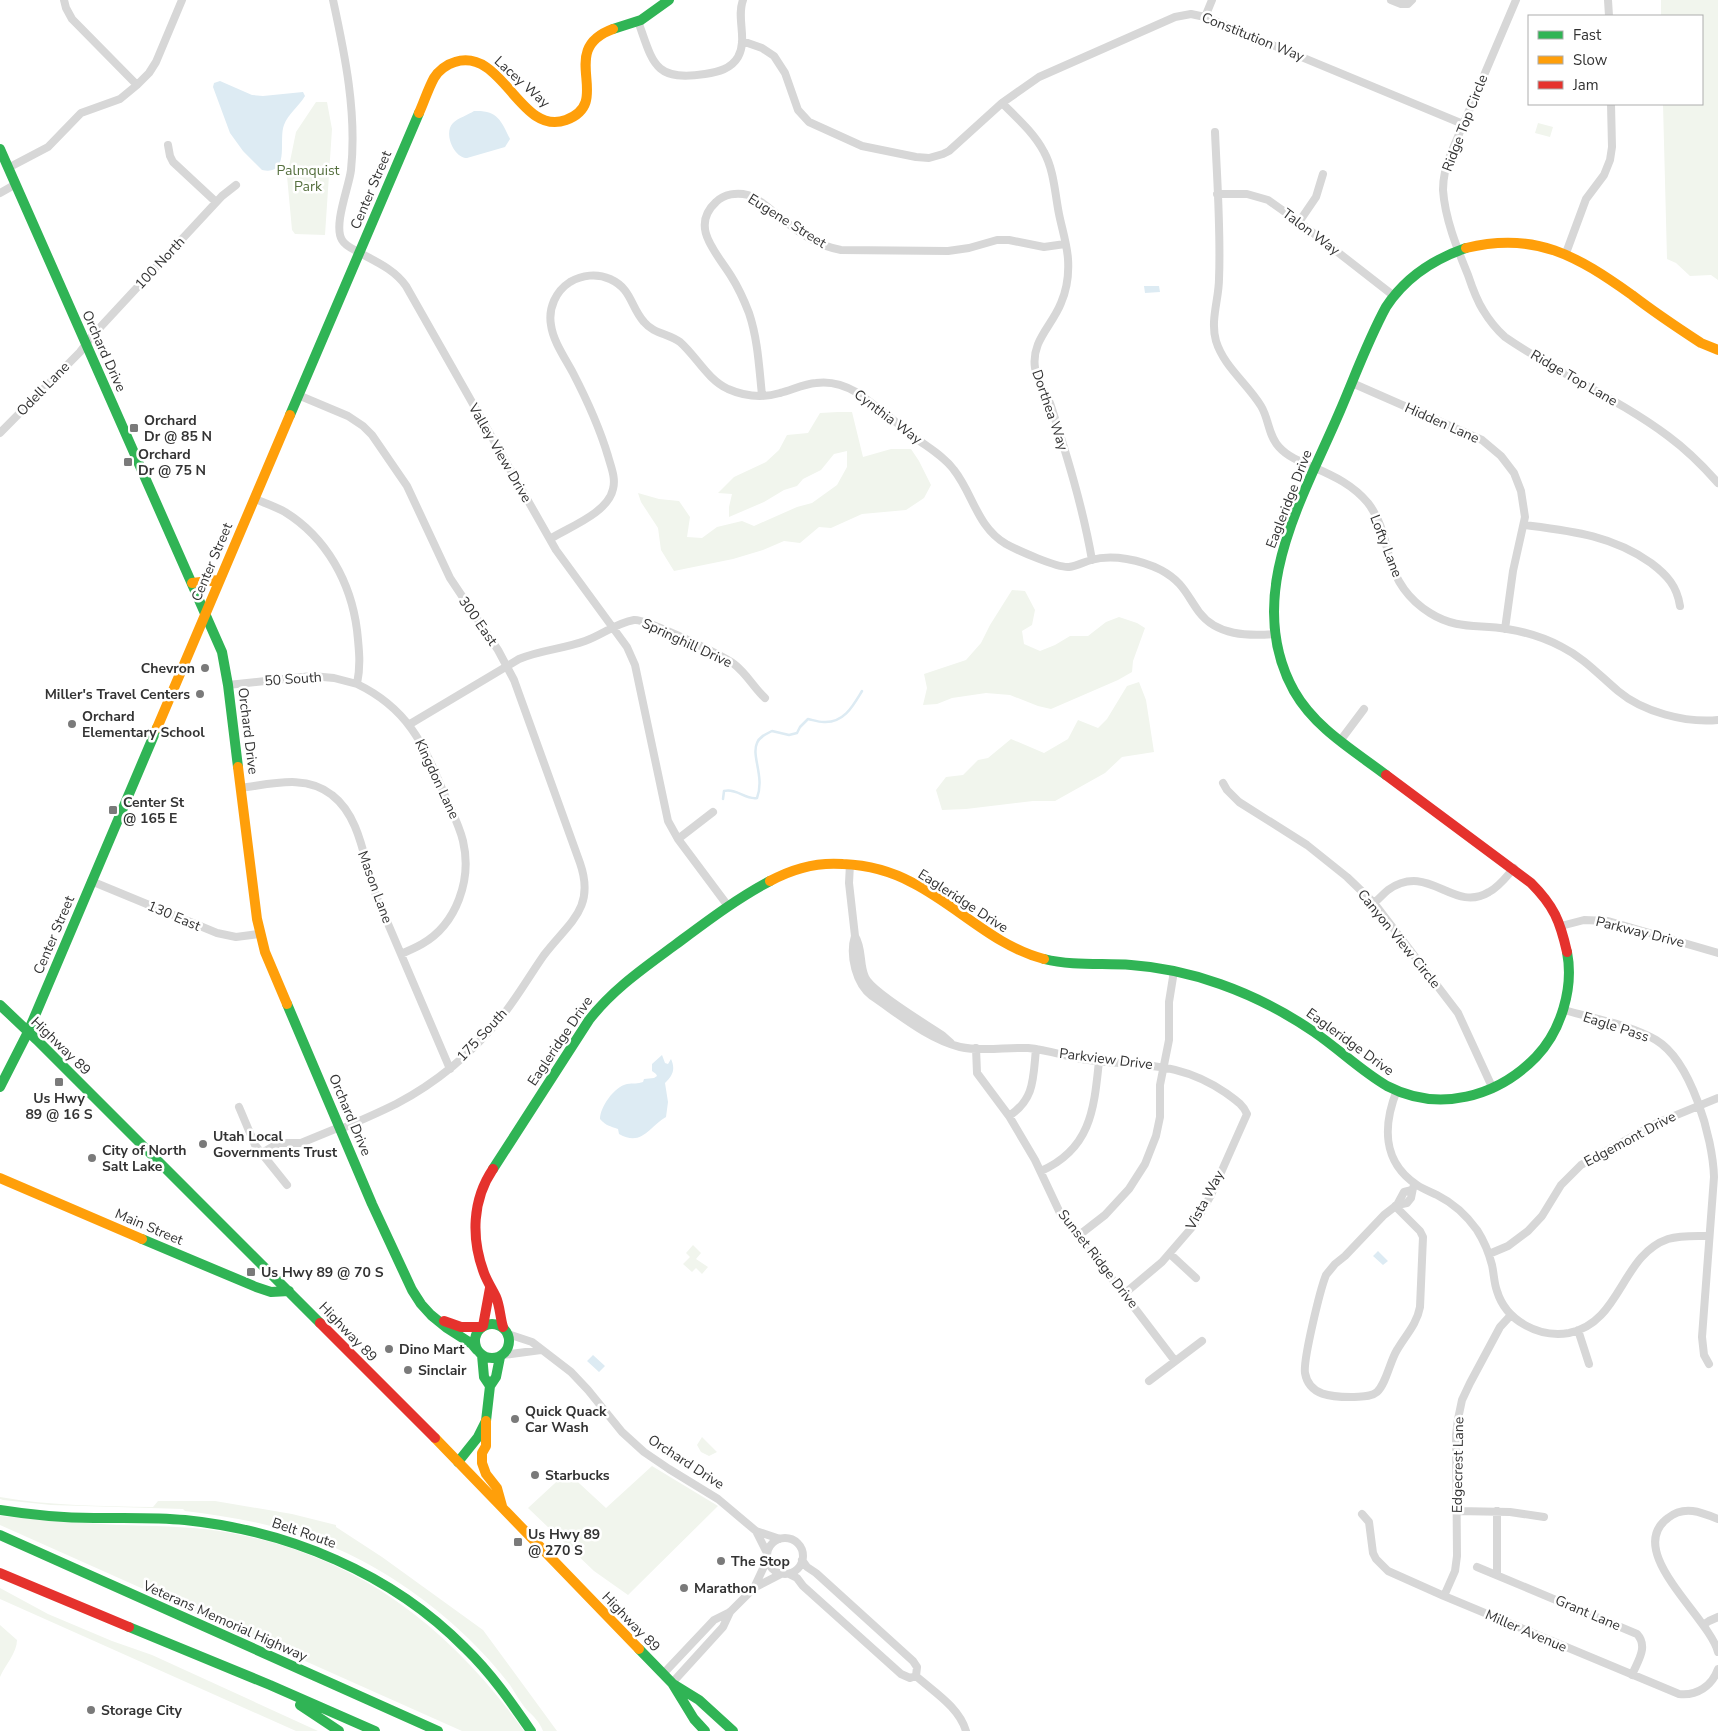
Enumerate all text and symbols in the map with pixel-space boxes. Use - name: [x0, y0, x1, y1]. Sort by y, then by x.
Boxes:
- street label: Constitution Way: [1199, 8, 1308, 67]
- legend: [1528, 15, 1703, 105]
- text: Fast: [1573, 25, 1602, 45]
- text: Slow: [1573, 50, 1608, 70]
- street label: Lacey Way: [490, 52, 554, 113]
- street label: Ridge Top Circle: [1438, 72, 1492, 174]
- text: Jam: [1572, 75, 1599, 95]
- street label: Center Street: [346, 148, 396, 232]
- park label: Palmquist Park: [277, 161, 340, 196]
- street label: Eugene Street: [744, 189, 830, 253]
- street label: Talon Way: [1278, 204, 1344, 260]
- street label: 100 North: [131, 233, 189, 293]
- street label: Orchard Drive: [78, 307, 130, 395]
- street label: Ridge Top Lane: [1527, 345, 1621, 411]
- street label: Odell Lane: [12, 358, 74, 420]
- street label: Dorthea Way: [1027, 367, 1073, 454]
- street label: Cynthia Way: [850, 385, 927, 449]
- street label: Hidden Lane: [1402, 398, 1482, 448]
- street label: Valley View Drive: [463, 399, 536, 506]
- place label: Orchard Dr @ 85 N: [144, 411, 212, 446]
- marker: Orchard Dr @ 85 N: [128, 422, 140, 434]
- place label: Orchard Dr @ 75 N: [138, 445, 206, 480]
- street label: Eagleridge Drive: [1261, 447, 1317, 551]
- marker: Orchard Dr @ 75 N: [122, 456, 134, 468]
- street label: Lofty Lane: [1365, 512, 1407, 580]
- street label: Center Street: [187, 520, 237, 604]
- street label: 300 East: [454, 593, 502, 649]
- street label: Springhill Drive: [639, 614, 735, 672]
- place label: Chevron: [141, 659, 195, 678]
- marker: Chevron: [199, 662, 211, 674]
- street label: 50 South: [264, 668, 322, 690]
- place label: Miller's Travel Centers: [45, 685, 190, 704]
- street label: Orchard Drive: [233, 686, 263, 776]
- marker: Miller's Travel Centers: [194, 688, 206, 700]
- place label: Orchard Elementary School: [82, 707, 205, 742]
- marker: Orchard Elementary School: [66, 718, 78, 730]
- street label: Kingdon Lane: [410, 736, 464, 822]
- place label: Center St @ 165 E: [123, 793, 185, 828]
- marker: Center St @ 165 E: [107, 804, 119, 816]
- street label: Mason Lane: [353, 848, 397, 926]
- street label: Eagleridge Drive: [914, 865, 1012, 937]
- street label: Canyon View Circle: [1353, 886, 1445, 992]
- street label: Center Street: [29, 893, 79, 977]
- street label: 130 East: [145, 896, 203, 936]
- street label: Parkway Drive: [1594, 912, 1686, 952]
- street label: Eagleridge Drive: [523, 993, 597, 1089]
- street label: 175 South: [453, 1004, 511, 1066]
- street label: Eagleridge Drive: [1302, 1004, 1398, 1080]
- street label: Eagle Pass: [1581, 1007, 1652, 1047]
- street label: Highway 89: [27, 1013, 95, 1079]
- street label: Parkview Drive: [1058, 1044, 1154, 1074]
- street label: Orchard Drive: [324, 1071, 376, 1159]
- marker: Us Hwy 89 @ 16 S: [53, 1076, 65, 1088]
- place label: Us Hwy 89 @ 16 S: [25, 1089, 93, 1124]
- street label: Edgemont Drive: [1581, 1107, 1679, 1171]
- place label: Utah Local Governments Trust: [213, 1127, 338, 1162]
- marker: Utah Local Governments Trust: [197, 1138, 209, 1150]
- place label: City of North Salt Lake: [102, 1141, 187, 1176]
- marker: City of North Salt Lake: [86, 1152, 98, 1164]
- street label: Vista Way: [1181, 1166, 1229, 1234]
- street label: Main Street: [112, 1204, 186, 1250]
- street label: Sunset Ridge Drive: [1053, 1206, 1143, 1312]
- place label: Us Hwy 89 @ 70 S: [261, 1263, 384, 1282]
- marker: Us Hwy 89 @ 70 S: [245, 1266, 257, 1278]
- street label: Highway 89: [315, 1298, 381, 1366]
- place label: Dino Mart: [399, 1340, 465, 1359]
- marker: Dino Mart: [383, 1343, 395, 1355]
- place label: Sinclair: [418, 1361, 467, 1380]
- marker: Sinclair: [402, 1364, 414, 1376]
- place label: Quick Quack Car Wash: [525, 1402, 607, 1437]
- marker: Quick Quack Car Wash: [509, 1413, 521, 1425]
- street label: Edgecrest Lane: [1448, 1417, 1468, 1513]
- street label: Orchard Drive: [644, 1430, 728, 1494]
- place label: Starbucks: [545, 1466, 610, 1485]
- marker: Starbucks: [529, 1469, 541, 1481]
- street label: Belt Route: [269, 1513, 339, 1553]
- place label: Us Hwy 89 @ 270 S: [528, 1525, 600, 1560]
- marker: Us Hwy 89 @ 270 S: [512, 1536, 524, 1548]
- place label: The Stop: [731, 1552, 790, 1571]
- marker: The Stop: [715, 1555, 727, 1567]
- street label: Veterans Memorial Highway: [139, 1576, 311, 1666]
- place label: Marathon: [694, 1579, 757, 1598]
- marker: Marathon: [678, 1582, 690, 1594]
- street label: Highway 89: [598, 1588, 664, 1656]
- street label: Grant Lane: [1552, 1591, 1624, 1635]
- street label: Miller Avenue: [1482, 1605, 1570, 1657]
- place label: Storage City: [101, 1701, 183, 1720]
- marker: Storage City: [85, 1704, 97, 1716]

